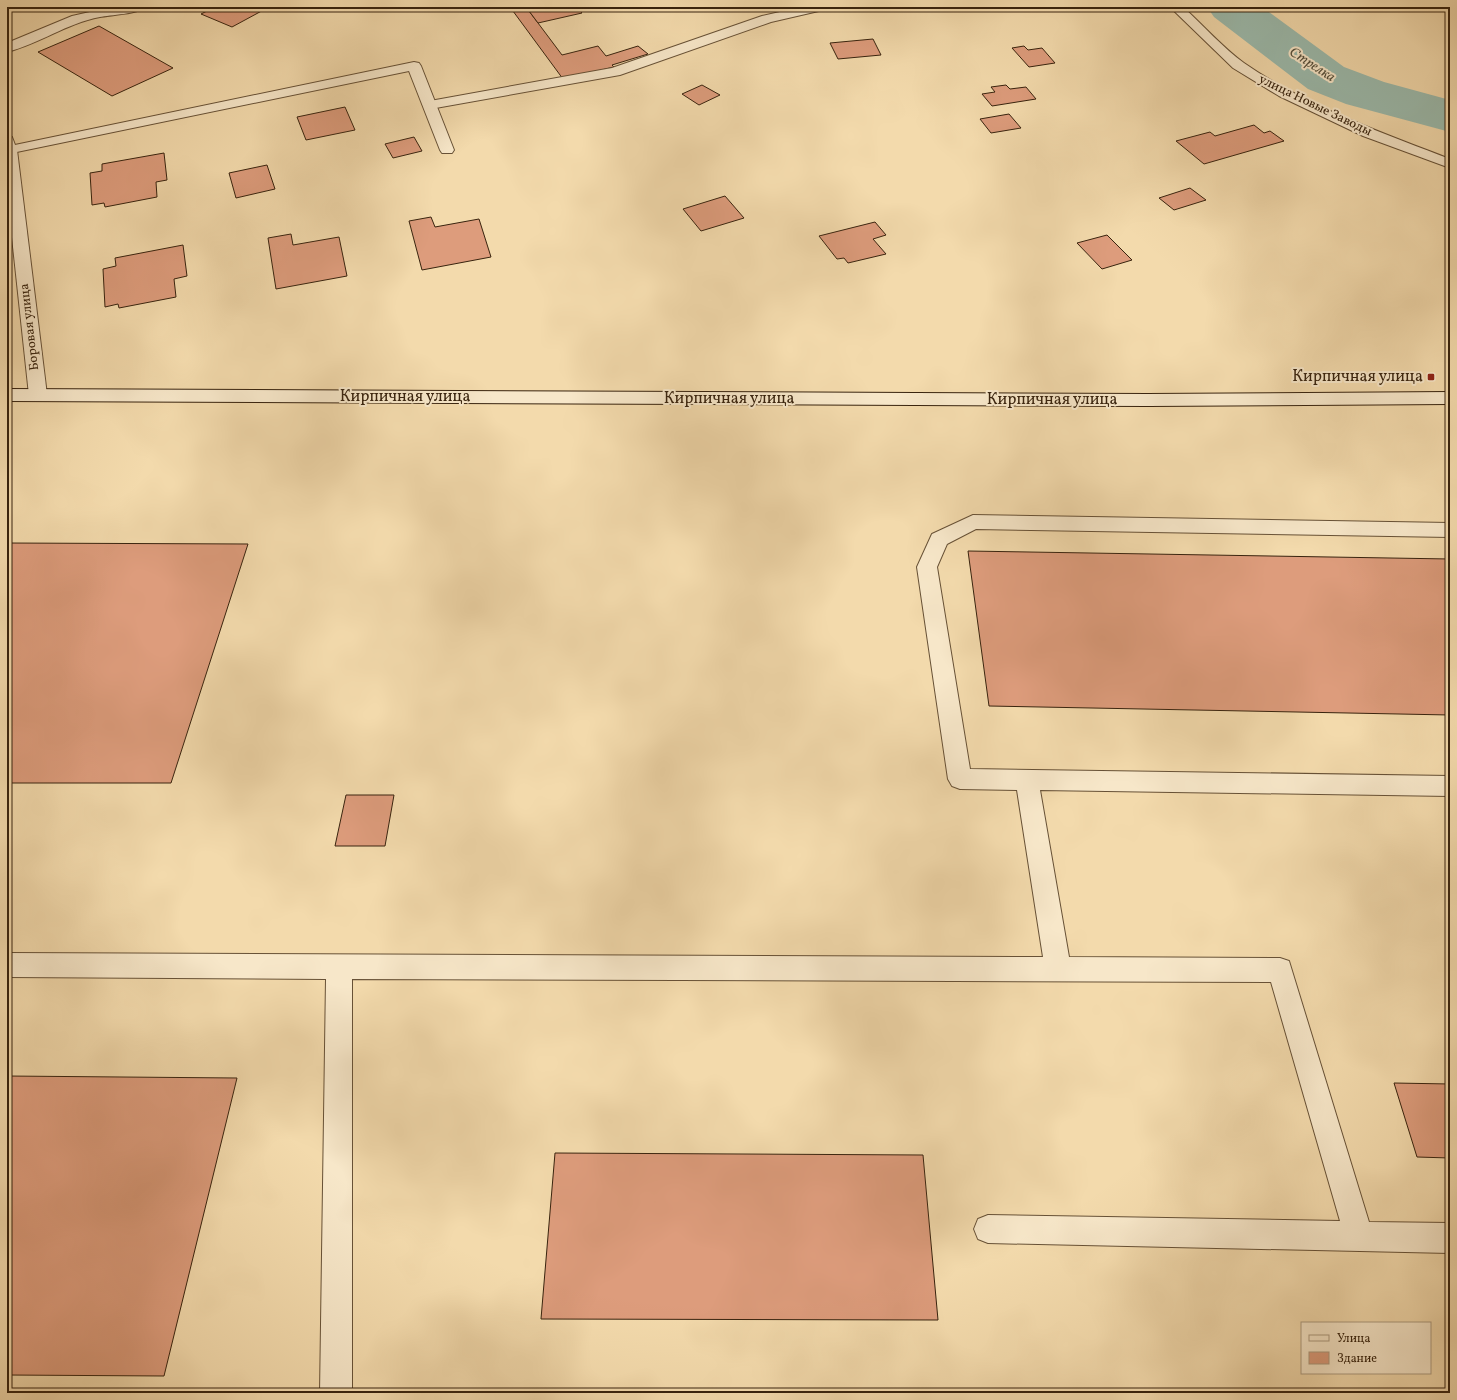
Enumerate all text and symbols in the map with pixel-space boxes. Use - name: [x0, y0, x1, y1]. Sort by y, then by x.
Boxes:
- water label: Стрелка: [1285, 43, 1339, 87]
- street label: улица Новые Заводы: [1255, 71, 1375, 141]
- street label: Боровая улица: [16, 282, 44, 372]
- place label: Кирпичная улица: [1292, 366, 1423, 388]
- marker: Кирпичная улица: [1426, 372, 1436, 382]
- street label: Кирпичная улица: [340, 386, 470, 408]
- street label: Кирпичная улица: [664, 388, 794, 410]
- street label: Кирпичная улица: [987, 389, 1117, 411]
- legend: [1301, 1322, 1431, 1374]
- text: Улица: [1337, 1331, 1370, 1347]
- text: Здание: [1337, 1351, 1377, 1367]

